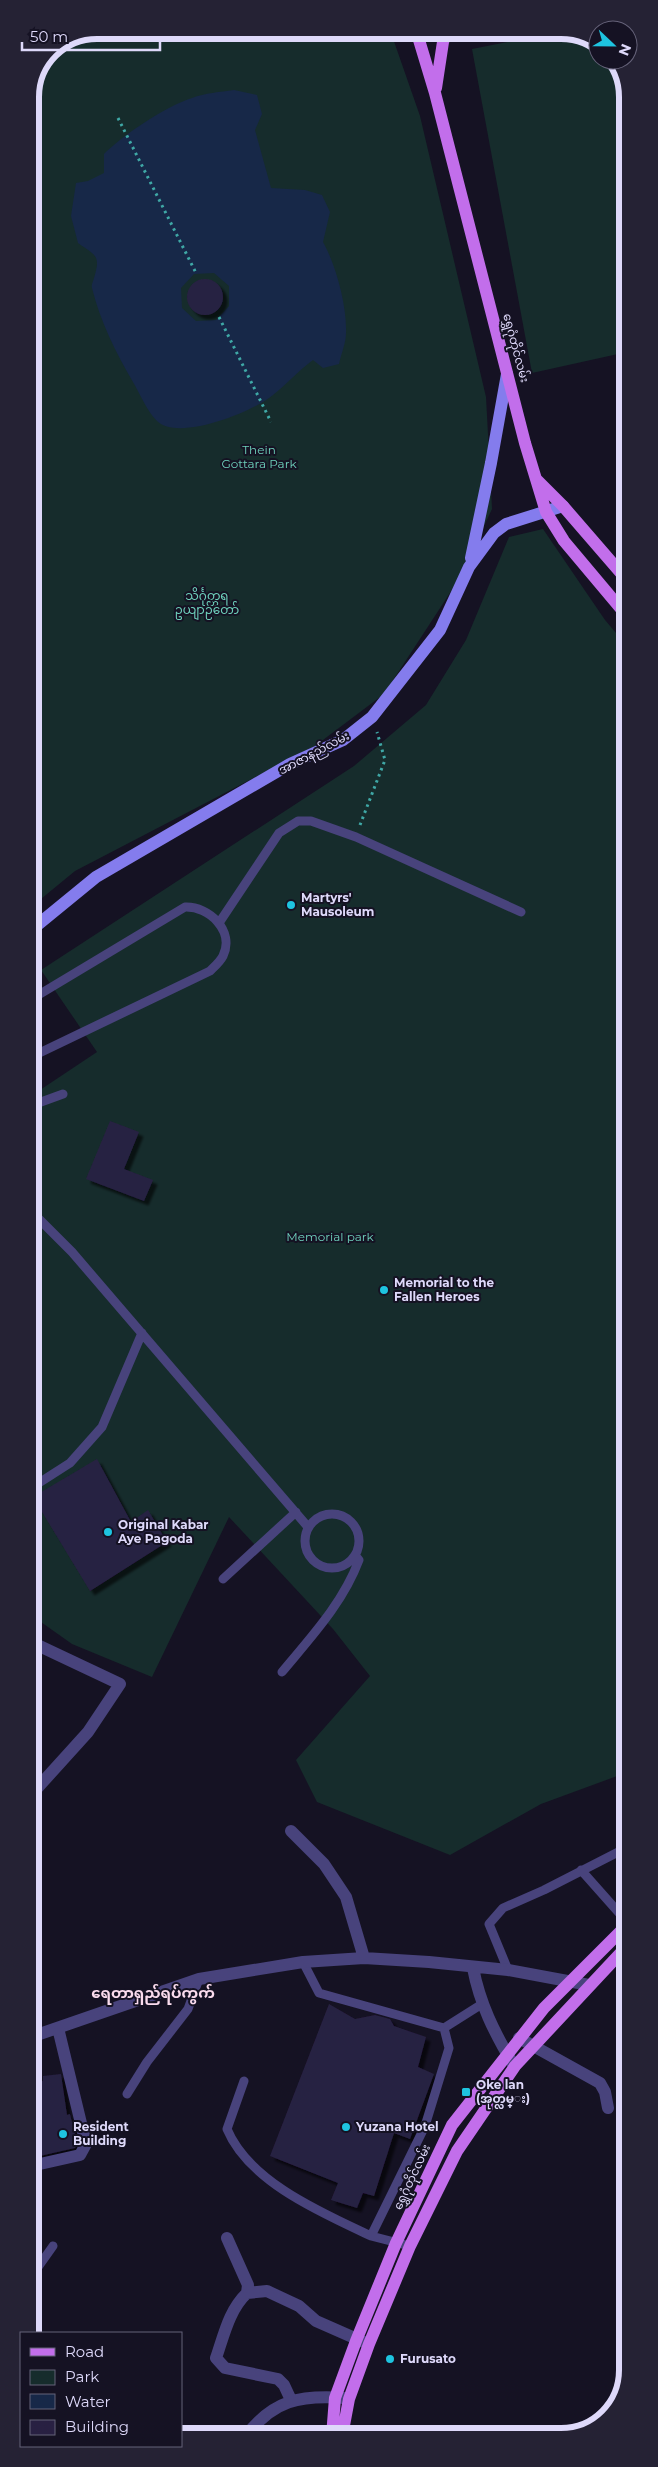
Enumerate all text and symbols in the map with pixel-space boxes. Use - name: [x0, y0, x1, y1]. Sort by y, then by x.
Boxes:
- scale bar: [22, 20, 160, 52]
- north arrow: [588, 20, 638, 70]
- text: 50 m: [30, 27, 68, 46]
- text: N: [615, 41, 636, 58]
- street label: ရွှေဂုံတိုင်လမ်း: [497, 311, 534, 385]
- park label: Thein Gottara Park: [221, 442, 297, 471]
- park label: သိင်္ဂုတ္တရ ဥယျာဉ်တော်: [175, 587, 239, 620]
- street label: အာဇာနည်လမ်း: [275, 727, 353, 780]
- place label: Martyrs' Mausoleum: [301, 890, 374, 919]
- marker: Martyrs' Mausoleum: [285, 899, 297, 911]
- park label: Memorial park: [286, 1229, 375, 1244]
- place label: Memorial to the Fallen Heroes: [394, 1275, 495, 1304]
- marker: Memorial to the Fallen Heroes: [378, 1284, 390, 1296]
- place label: Original Kabar Aye Pagoda: [117, 1517, 208, 1546]
- marker: Original Kabar Aye Pagoda: [102, 1526, 114, 1538]
- district label: ရေတာရှည်ရပ်ကွက်: [91, 1983, 215, 2005]
- place label: Oke lan (အုတ္လမ္း): [476, 2077, 530, 2110]
- marker: Oke lan (အုတ္လမ္း): [460, 2086, 472, 2098]
- place label: Resident Building: [73, 2119, 130, 2148]
- place label: Yuzana Hotel: [355, 2119, 439, 2134]
- marker: Yuzana Hotel: [340, 2121, 352, 2133]
- marker: Resident Building: [57, 2128, 69, 2140]
- street label: ရွှေဂုံတိုင်လမ်း: [389, 2141, 436, 2213]
- legend: [20, 2332, 182, 2447]
- text: Road: [65, 2342, 104, 2361]
- place label: Furusato: [400, 2351, 456, 2366]
- marker: Furusato: [384, 2353, 396, 2365]
- text: Park: [65, 2367, 99, 2386]
- text: Water: [65, 2392, 111, 2411]
- text: Building: [65, 2417, 129, 2436]

